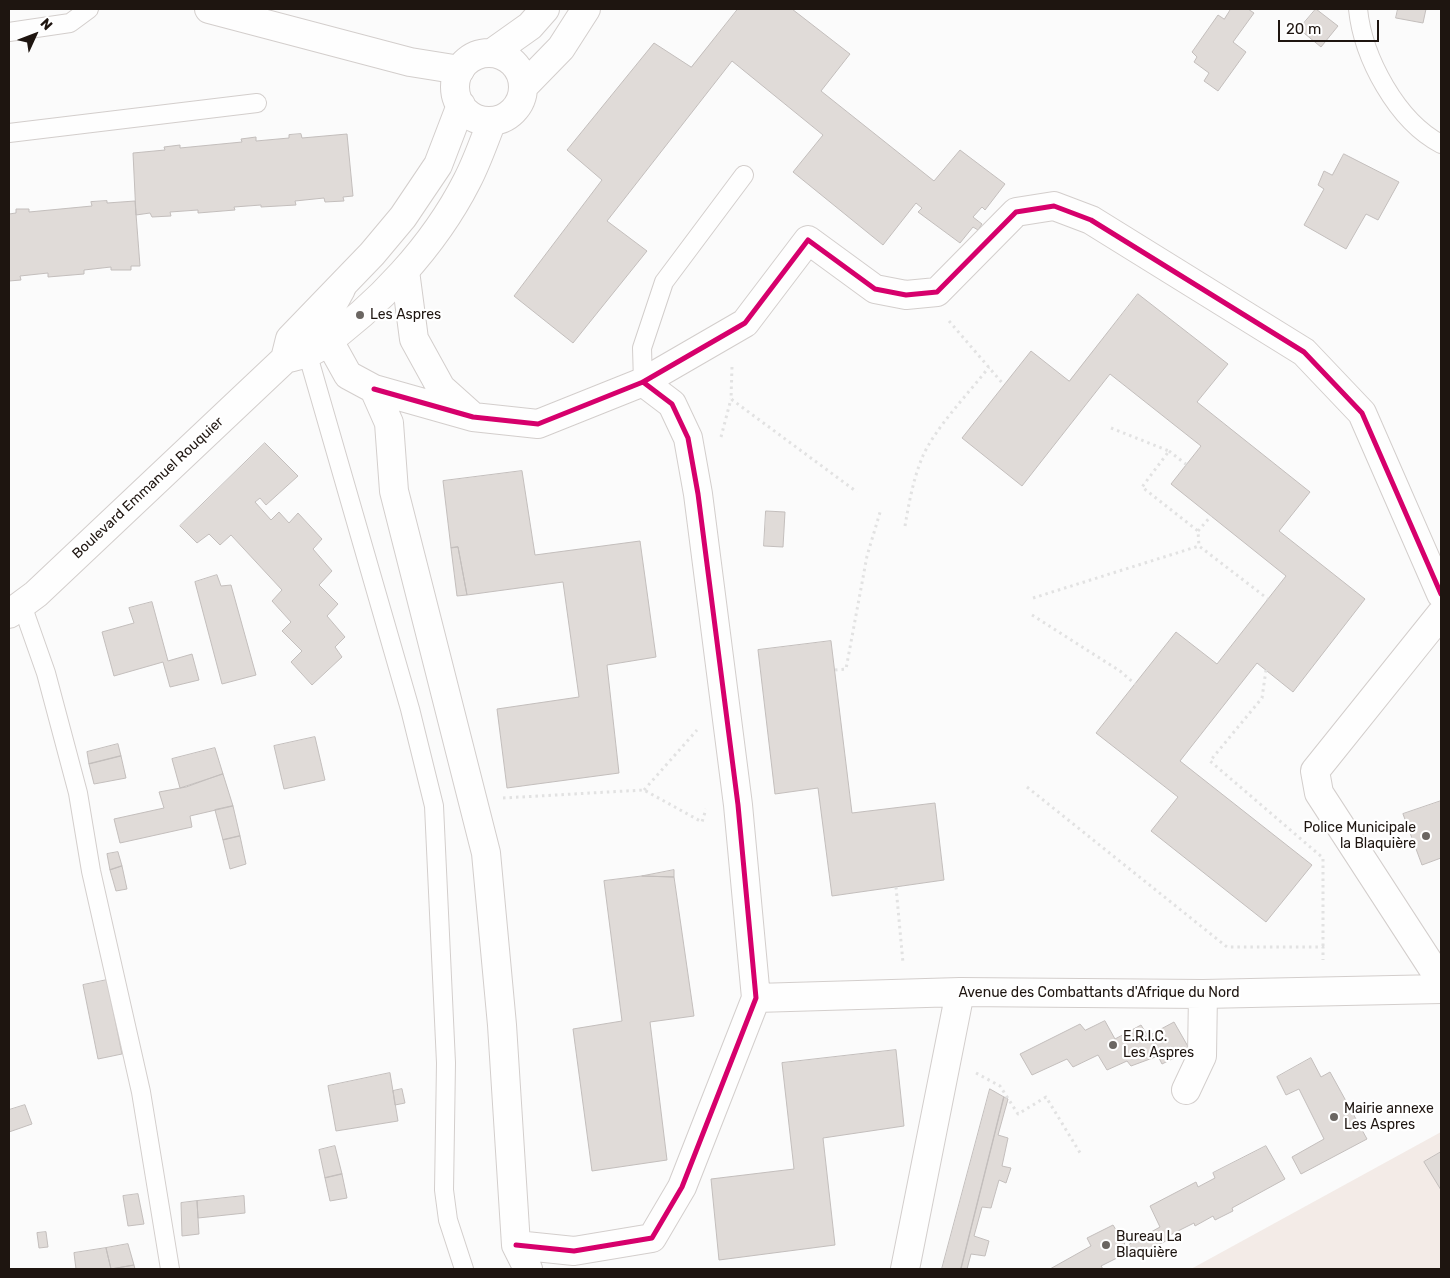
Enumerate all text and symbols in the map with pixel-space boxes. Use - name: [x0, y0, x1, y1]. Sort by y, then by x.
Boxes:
- north arrow: [10, 10, 60, 60]
- scale bar: [1280, 10, 1381, 42]
- text: N: [37, 15, 56, 34]
- text: 20 m: [1286, 20, 1321, 38]
- place label: Les Aspres: [370, 307, 441, 323]
- marker: Les Aspres: [354, 309, 366, 321]
- street label: Boulevard Emmanuel Rouquier: [69, 413, 227, 563]
- place label: Police Municipale la Blaquière: [1303, 820, 1416, 852]
- marker: Police Municipale la Blaquière: [1420, 830, 1432, 842]
- street label: Avenue des Combattants d'Afrique du Nord: [958, 985, 1240, 1001]
- place label: E.R.I.C. Les Aspres: [1123, 1029, 1194, 1062]
- marker: E.R.I.C. Les Aspres: [1107, 1039, 1119, 1051]
- place label: Mairie annexe Les Aspres: [1344, 1101, 1434, 1134]
- marker: Mairie annexe Les Aspres: [1328, 1111, 1340, 1123]
- place label: Bureau La Blaquière: [1116, 1229, 1182, 1262]
- marker: Bureau La Blaquière: [1100, 1239, 1112, 1251]

